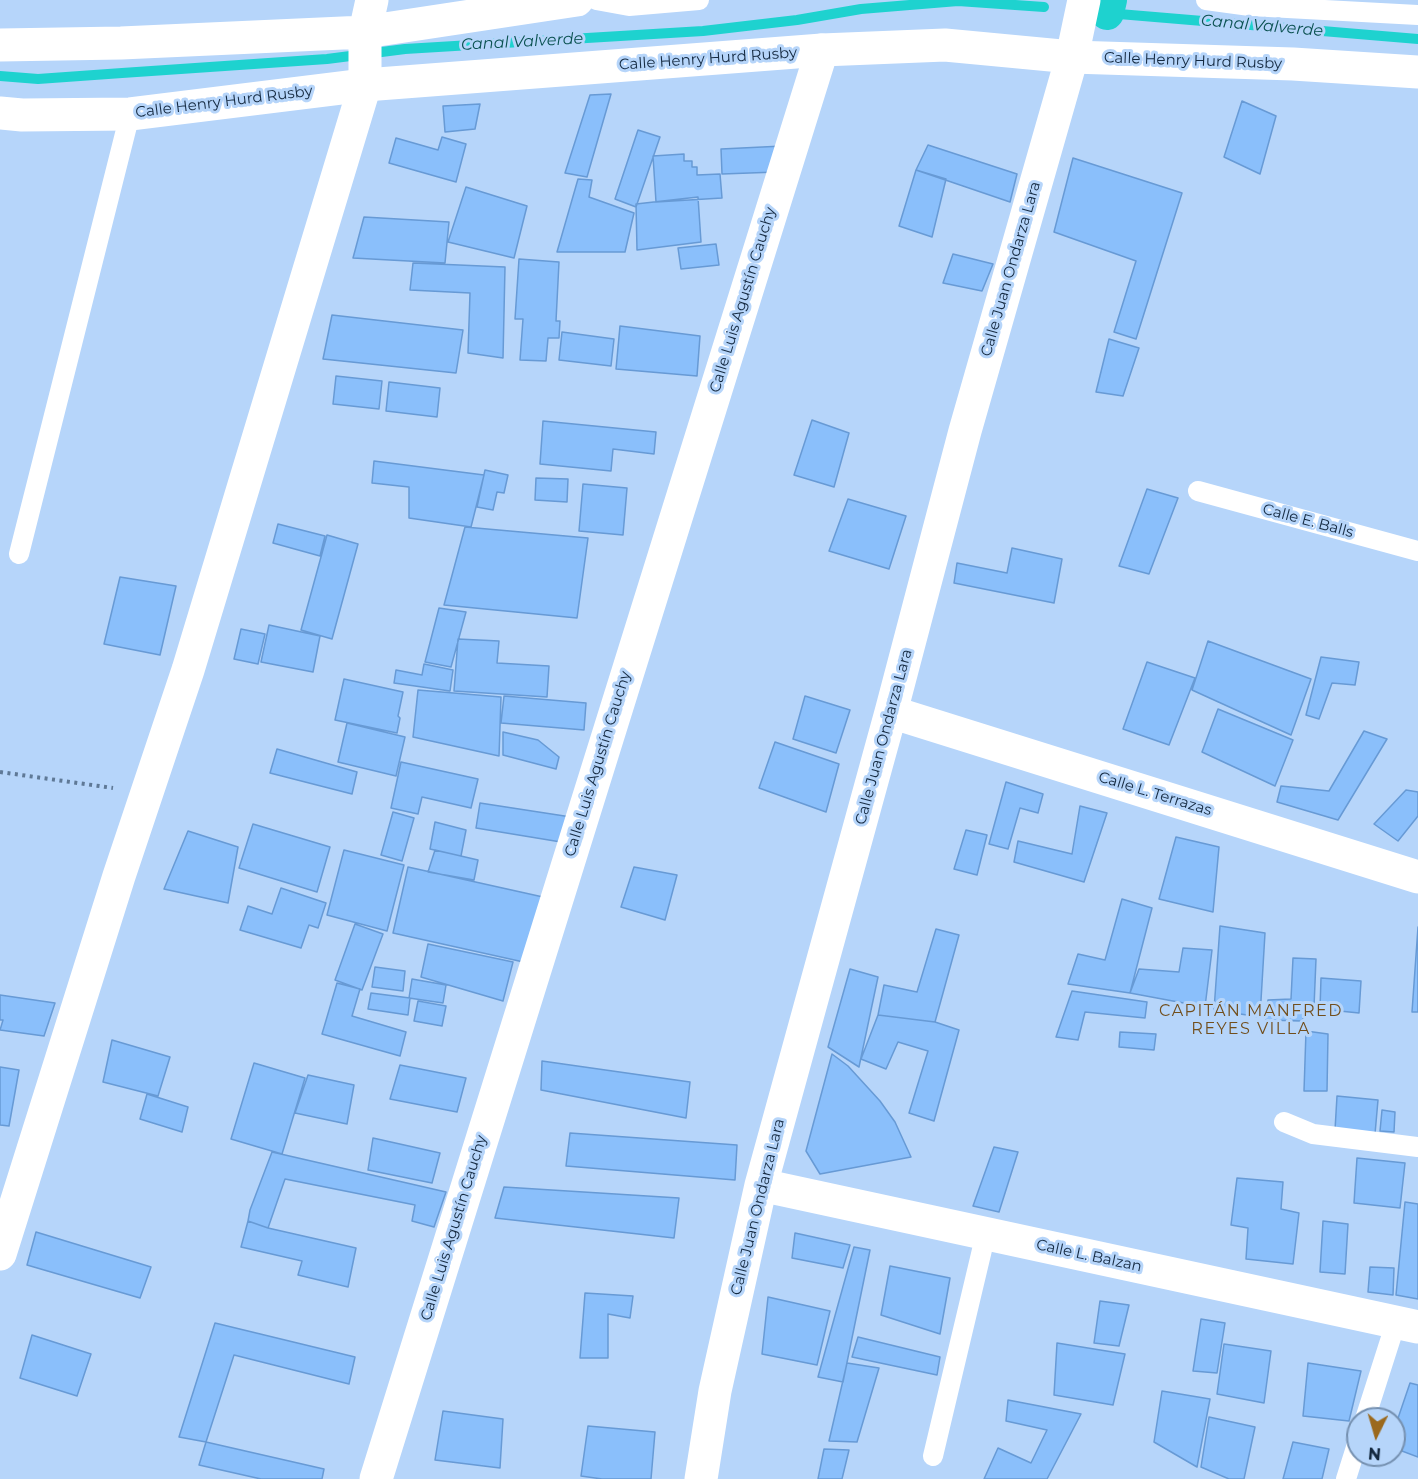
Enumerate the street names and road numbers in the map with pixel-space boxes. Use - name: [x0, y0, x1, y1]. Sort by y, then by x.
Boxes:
- street label: Calle Henry Hurd Rusby: [618, 44, 798, 74]
- street label: Calle Henry Hurd Rusby: [1104, 49, 1282, 73]
- street label: Calle Henry Hurd Rusby: [134, 82, 314, 122]
- street label: Calle Juan Ondarza Lara: [977, 179, 1045, 359]
- street label: Calle Luis Agustín Cauchy: [706, 205, 780, 395]
- street label: Calle E. Balls: [1261, 500, 1355, 542]
- street label: Calle Juan Ondarza Lara: [852, 647, 916, 827]
- street label: Calle Luis Agustín Cauchy: [561, 669, 635, 859]
- street label: Calle L. Terrazas: [1096, 768, 1214, 820]
- street label: Calle Juan Ondarza Lara: [727, 1117, 789, 1297]
- street label: Calle Luis Agustín Cauchy: [417, 1133, 491, 1323]
- street label: Calle L. Balzan: [1034, 1236, 1144, 1276]

